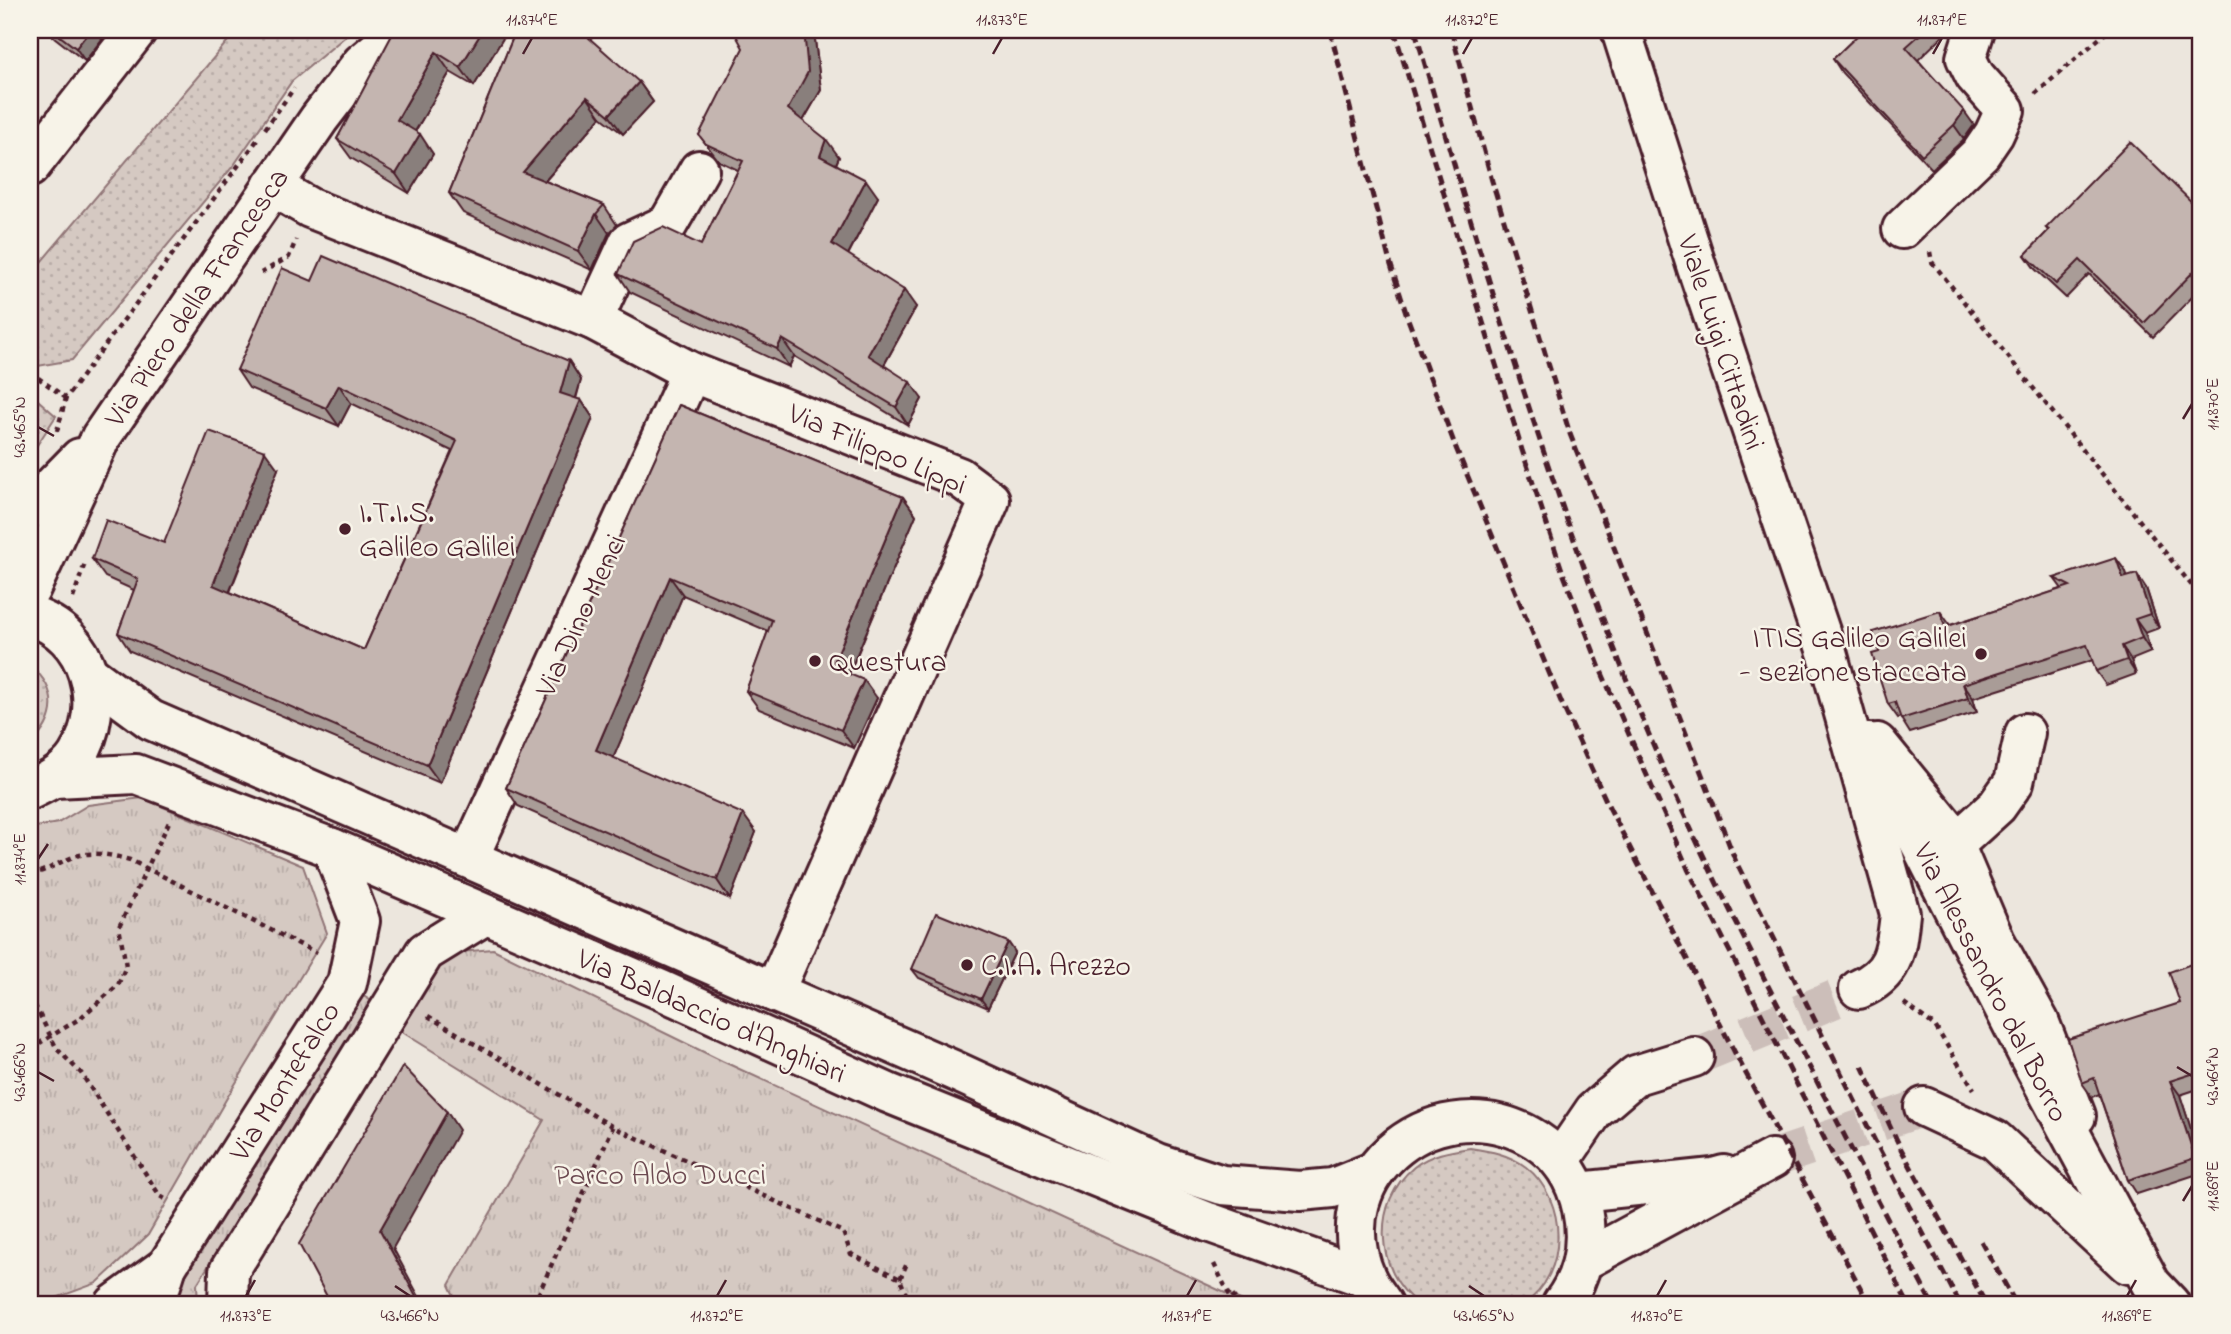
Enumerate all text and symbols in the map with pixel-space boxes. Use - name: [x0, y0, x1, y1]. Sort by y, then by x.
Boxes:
- text: 11.874°E: [506, 8, 558, 34]
- text: 11.873°E: [976, 8, 1028, 34]
- text: 11.872°E: [1445, 8, 1499, 34]
- text: 11.871°E: [1917, 8, 1967, 34]
- street label: Via Piero della Francesca: [95, 160, 302, 438]
- street label: Viale Luigi Cittadini: [1663, 229, 1775, 456]
- text: 11.870°E: [2201, 378, 2227, 430]
- street label: Via Filippo Lippi: [780, 393, 973, 508]
- text: 43.465°N: [8, 396, 34, 458]
- place label: I.T.I.S. Galileo Galilei: [359, 493, 515, 571]
- marker: I.T.I.S. Galileo Galilei: [337, 521, 353, 537]
- street label: Via Dino Menci: [525, 528, 640, 706]
- place label: ITIS Galileo Galilei - sezione staccata: [1740, 618, 1967, 696]
- place label: Questura: [829, 642, 947, 686]
- marker: ITIS Galileo Galilei - sezione staccata: [1973, 646, 1989, 662]
- marker: Questura: [807, 653, 823, 669]
- text: 11.874°E: [8, 833, 34, 885]
- street label: Via Alessandro dal Borro: [1899, 835, 2079, 1131]
- street label: Via Baldaccio d'Anghiari: [568, 938, 852, 1097]
- place label: C.I.A. Arezzo: [981, 946, 1131, 990]
- marker: C.I.A. Arezzo: [959, 957, 975, 973]
- street label: Via Montefalco: [219, 994, 353, 1172]
- text: 43.466°N: [8, 1043, 34, 1101]
- text: 43.464°N: [2201, 1047, 2227, 1105]
- park label: Parco Aldo Ducci: [554, 1155, 766, 1199]
- text: 11.869°E: [2201, 1160, 2227, 1211]
- text: 11.873°E: [220, 1304, 272, 1330]
- text: 43.466°N: [381, 1304, 439, 1330]
- text: 11.872°E: [690, 1304, 744, 1330]
- text: 11.871°E: [1162, 1304, 1212, 1330]
- text: 43.465°N: [1453, 1304, 1515, 1330]
- text: 11.870°E: [1631, 1304, 1683, 1330]
- text: 11.869°E: [2102, 1304, 2153, 1330]

